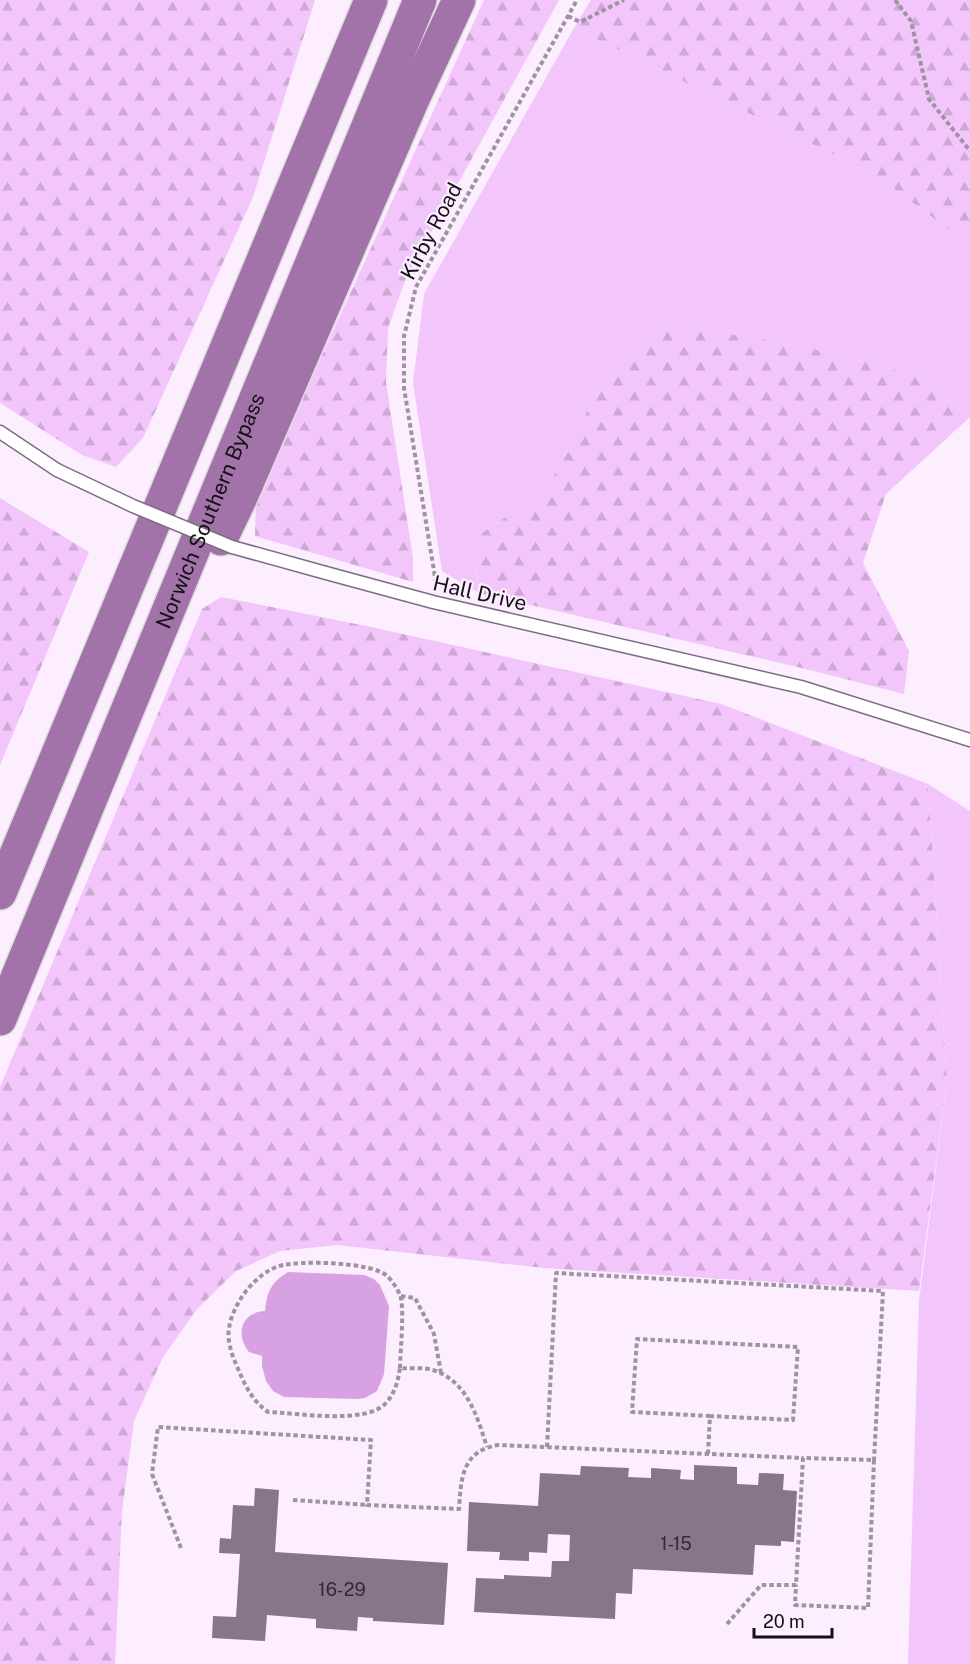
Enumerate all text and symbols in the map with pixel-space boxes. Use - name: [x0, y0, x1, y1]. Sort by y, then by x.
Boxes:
- street label: Kirby Road: [395, 178, 467, 284]
- street label: Norwich Southern Bypass: [150, 389, 269, 632]
- street label: Hall Drive: [431, 570, 529, 616]
- house number: 1-15: [660, 1533, 692, 1554]
- house number: 16-29: [318, 1579, 366, 1600]
- scale bar: [754, 1601, 832, 1639]
- text: 20 m: [763, 1611, 805, 1632]

